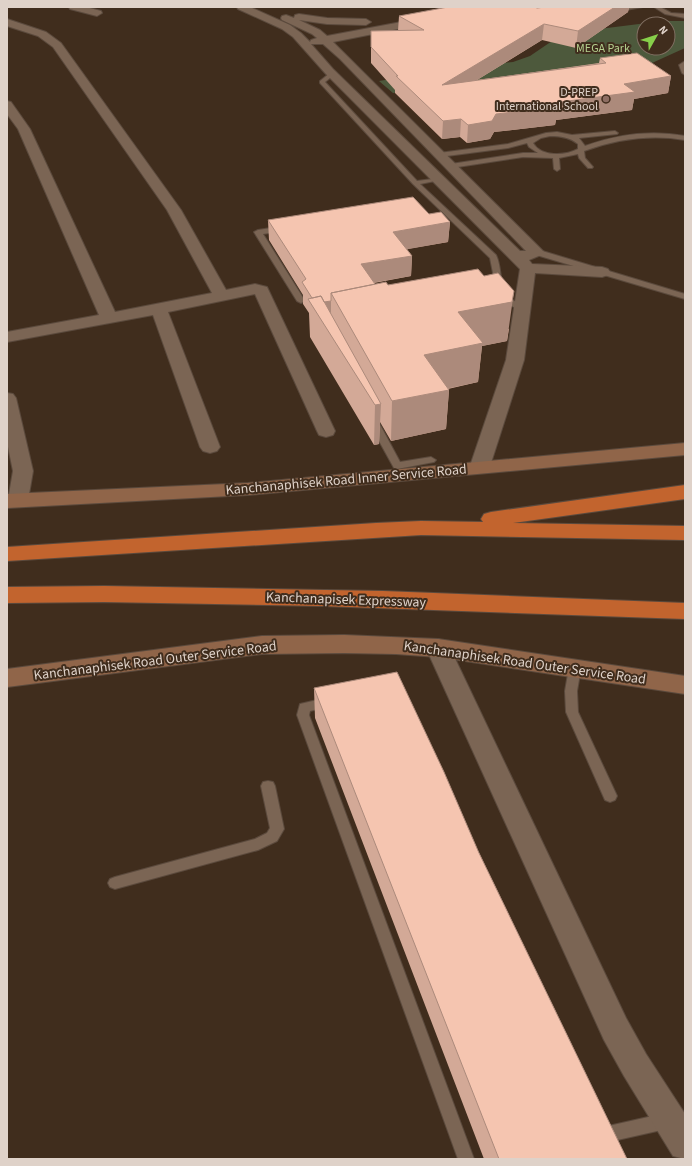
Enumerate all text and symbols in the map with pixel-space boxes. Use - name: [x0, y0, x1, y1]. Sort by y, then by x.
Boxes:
- north arrow: [636, 16, 676, 56]
- text: N: [655, 22, 672, 38]
- park label: MEGA Park: [576, 40, 630, 57]
- place label: D-PREP International School: [496, 84, 598, 115]
- marker: D-PREP International School: [601, 94, 611, 104]
- street label: Kanchanaphisek Road Inner Service Road: [225, 459, 467, 500]
- street label: Kanchanapisek Expressway: [266, 587, 427, 613]
- street label: Kanchanaphisek Road Outer Service Road: [33, 636, 278, 686]
- street label: Kanchanaphisek Road Outer Service Road: [402, 636, 647, 690]

